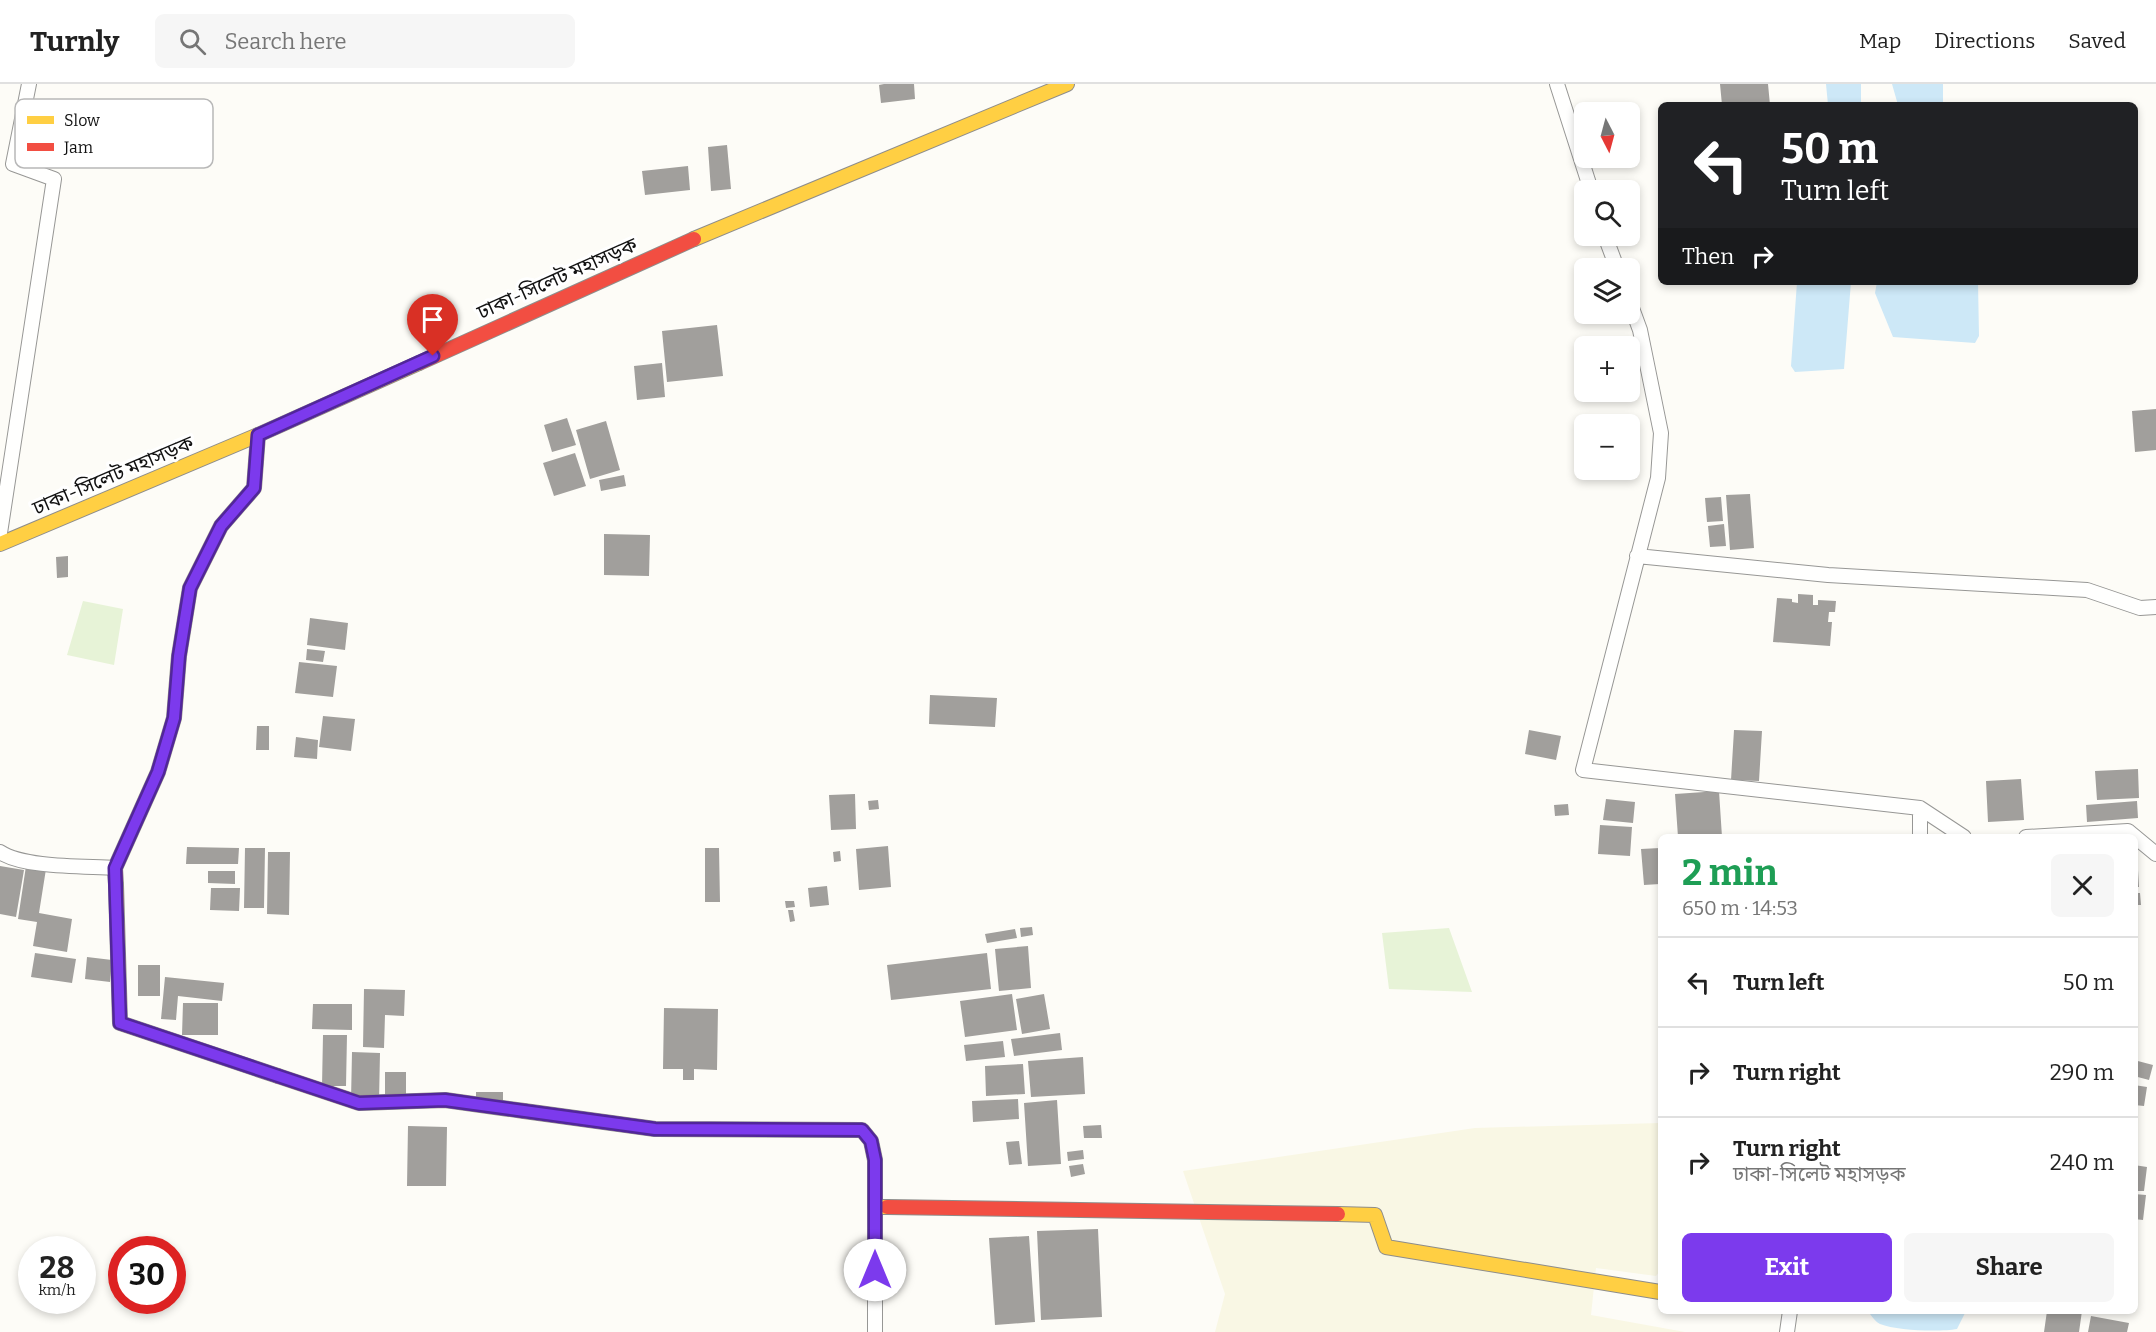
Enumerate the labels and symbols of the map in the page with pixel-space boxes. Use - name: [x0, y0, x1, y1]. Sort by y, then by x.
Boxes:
- legend: [15, 99, 213, 168]
- north arrow: [1574, 102, 1640, 168]
- text: Slow: [64, 111, 100, 130]
- text: Jam: [63, 138, 93, 157]
- street label: ঢাকা-সিলেট মহাসড়ক: [472, 232, 641, 324]
- pin: [407, 294, 458, 356]
- street label: ঢাকা-সিলেট মহাসড়ক: [28, 430, 198, 520]
- speed limit sign: 30: [108, 1236, 186, 1314]
- position arrow: [843, 1238, 907, 1302]

